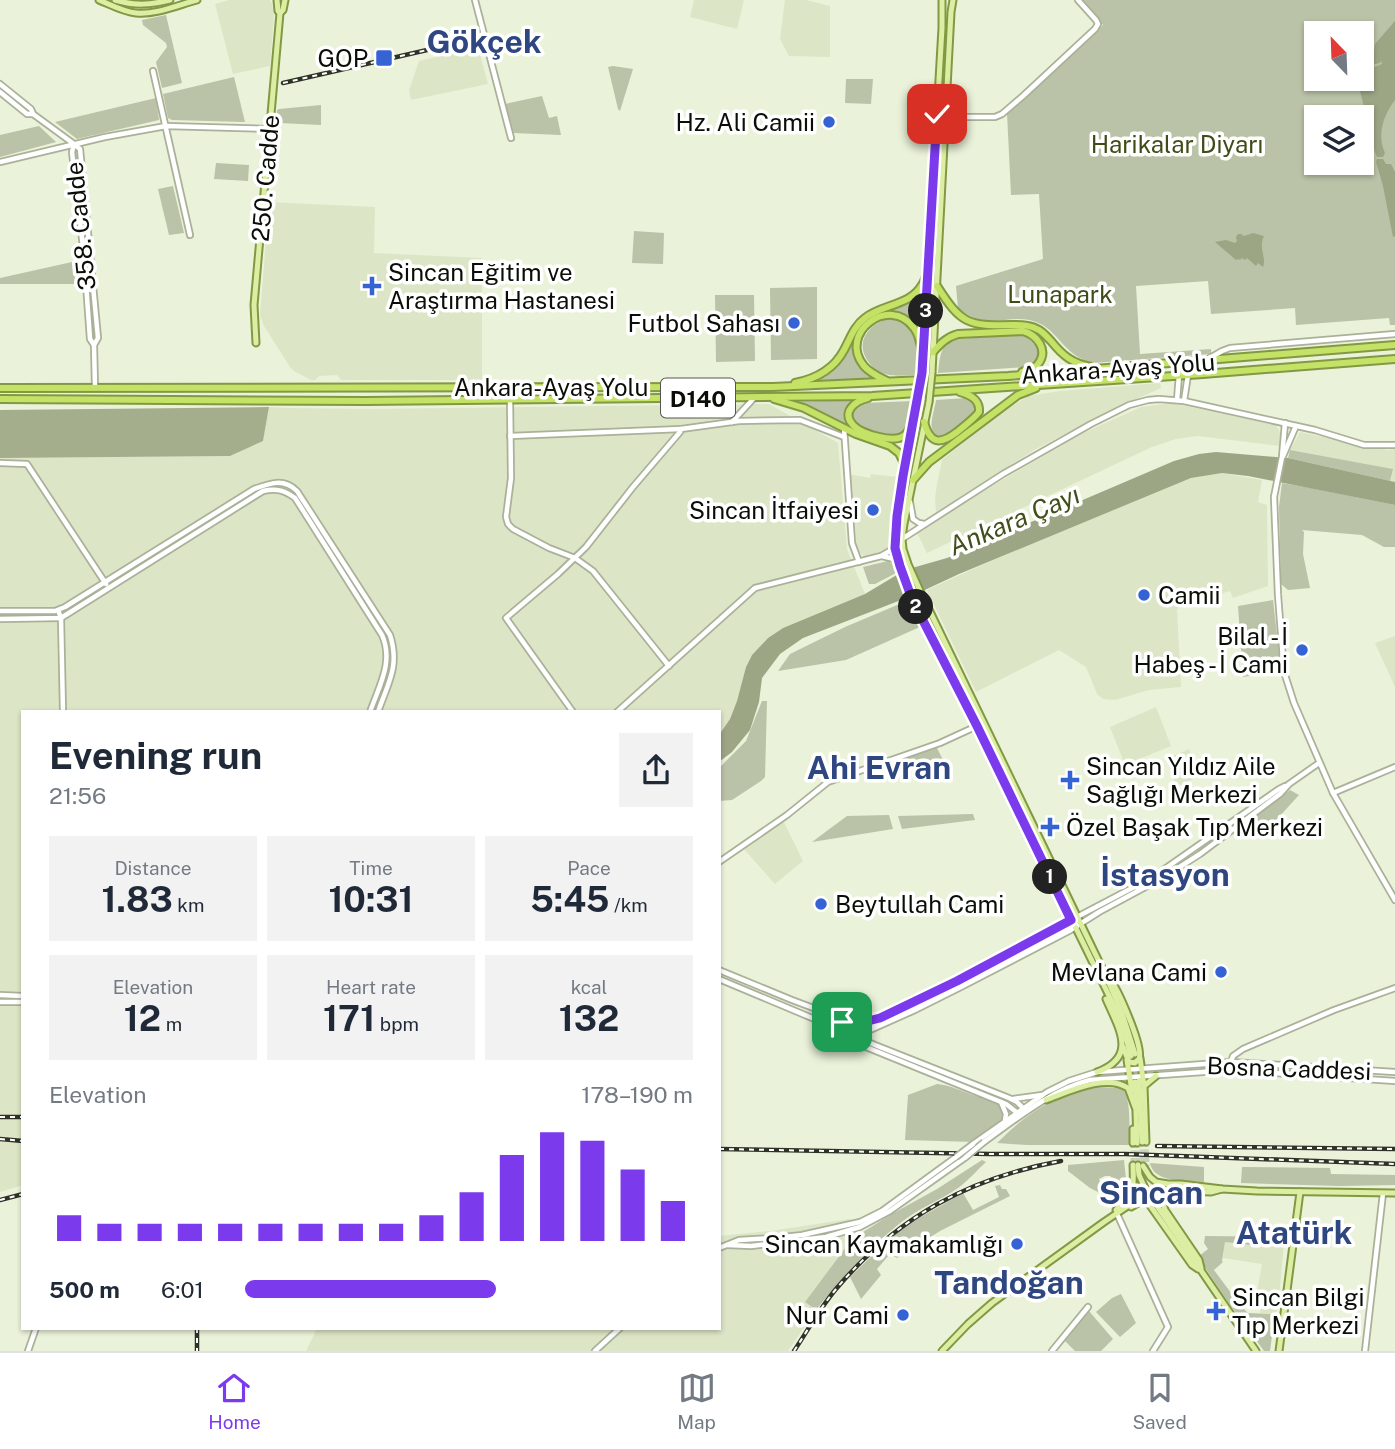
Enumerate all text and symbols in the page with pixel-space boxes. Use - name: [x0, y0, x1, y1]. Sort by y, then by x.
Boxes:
- north arrow: [1304, 21, 1374, 91]
- map controls: [1304, 21, 1374, 175]
- district label: Gökçek: [427, 23, 541, 60]
- place label: GOP: [318, 44, 368, 72]
- marker: GOP: [374, 48, 394, 68]
- pin: [907, 84, 967, 144]
- icon: check: [918, 95, 956, 133]
- button: layers: [1304, 105, 1374, 175]
- place label: Hz. Ali Camii: [676, 108, 815, 136]
- street label: 250. Cadde: [246, 113, 284, 243]
- marker: Hz. Ali Camii: [821, 114, 837, 130]
- park label: Harikalar Diyarı: [1091, 130, 1263, 158]
- street label: 358. Cadde: [59, 160, 101, 292]
- place label: Sincan Eğitim ve Araştırma Hastanesi: [388, 258, 615, 314]
- marker: Sincan Eğitim ve Araştırma Hastanesi: [362, 276, 382, 296]
- park label: Lunapark: [1007, 280, 1113, 308]
- pin: 3: [908, 294, 944, 328]
- text: 3: [919, 299, 932, 321]
- place label: Futbol Sahası: [628, 309, 780, 337]
- marker: Futbol Sahası: [786, 315, 802, 331]
- street label: Ankara-Ayaş Yolu: [1020, 347, 1216, 389]
- street label: Ankara-Ayaş Yolu: [454, 373, 648, 401]
- road number: D140: [661, 378, 735, 418]
- water label: Ankara Çayı: [944, 478, 1084, 562]
- place label: Sincan İtfaiyesi: [689, 496, 859, 524]
- marker: Sincan İtfaiyesi: [865, 502, 881, 518]
- place label: Camii: [1158, 581, 1220, 609]
- marker: Camii: [1136, 587, 1152, 603]
- pin: 2: [898, 590, 934, 624]
- text: 2: [909, 595, 922, 617]
- place label: Bilal - İ Habeş - İ Cami: [1133, 622, 1288, 678]
- marker: Bilal - İ Habeş - İ Cami: [1294, 642, 1310, 658]
- text: Evening run: [49, 733, 262, 778]
- button: share: [619, 733, 693, 807]
- district label: Ahi Evran: [807, 749, 951, 786]
- place label: Sincan Yıldız Aile Sağlığı Merkezi: [1086, 752, 1276, 808]
- marker: Sincan Yıldız Aile Sağlığı Merkezi: [1060, 770, 1080, 790]
- text: 21:56: [49, 782, 106, 809]
- place label: Özel Başak Tıp Merkezi: [1066, 812, 1323, 841]
- marker: Özel Başak Tıp Merkezi: [1040, 817, 1060, 837]
- district label: İstasyon: [1100, 856, 1230, 893]
- text: Distance: [114, 857, 192, 879]
- text: Time: [349, 857, 393, 879]
- text: Pace: [567, 857, 611, 879]
- pin: 1: [1032, 860, 1068, 894]
- text: 1: [1045, 865, 1054, 887]
- text: 1.83: [102, 879, 173, 920]
- text: 10:31: [328, 879, 414, 920]
- text: 5:45: [530, 879, 609, 920]
- place label: Beytullah Cami: [835, 890, 1004, 918]
- text: km: [173, 894, 204, 916]
- text: /km: [609, 894, 648, 916]
- marker: Beytullah Cami: [813, 896, 829, 912]
- place label: Mevlana Cami: [1051, 958, 1207, 986]
- marker: Mevlana Cami: [1213, 964, 1229, 980]
- text: Elevation: [113, 976, 193, 998]
- text: Heart rate: [326, 976, 416, 998]
- text: kcal: [571, 976, 607, 998]
- pin: [812, 992, 872, 1052]
- text: 12: [124, 998, 161, 1039]
- text: 171: [323, 998, 375, 1039]
- text: 132: [559, 998, 619, 1039]
- icon: arrive: [823, 1003, 861, 1041]
- text: m: [161, 1013, 182, 1035]
- text: bpm: [375, 1013, 419, 1035]
- street label: Bosna Caddesi: [1206, 1051, 1372, 1085]
- text: Elevation: [49, 1081, 147, 1108]
- text: 178–190 m: [581, 1081, 693, 1108]
- district label: Sincan: [1099, 1174, 1203, 1211]
- district label: Atatürk: [1236, 1214, 1352, 1251]
- place label: Sincan Kaymakamlığı: [764, 1230, 1003, 1258]
- marker: Sincan Kaymakamlığı: [1009, 1236, 1025, 1252]
- district label: Tandoğan: [934, 1264, 1084, 1301]
- text: 500 m: [49, 1276, 120, 1303]
- text: 6:01: [161, 1276, 204, 1303]
- place label: Sincan Bilgi Tıp Merkezi: [1232, 1283, 1364, 1339]
- place label: Nur Cami: [785, 1301, 889, 1329]
- marker: Sincan Bilgi Tıp Merkezi: [1206, 1301, 1226, 1321]
- marker: Nur Cami: [895, 1307, 911, 1323]
- tab: Home: [208, 1369, 261, 1433]
- tab: Map: [677, 1369, 716, 1433]
- tab: Saved: [1132, 1369, 1187, 1433]

